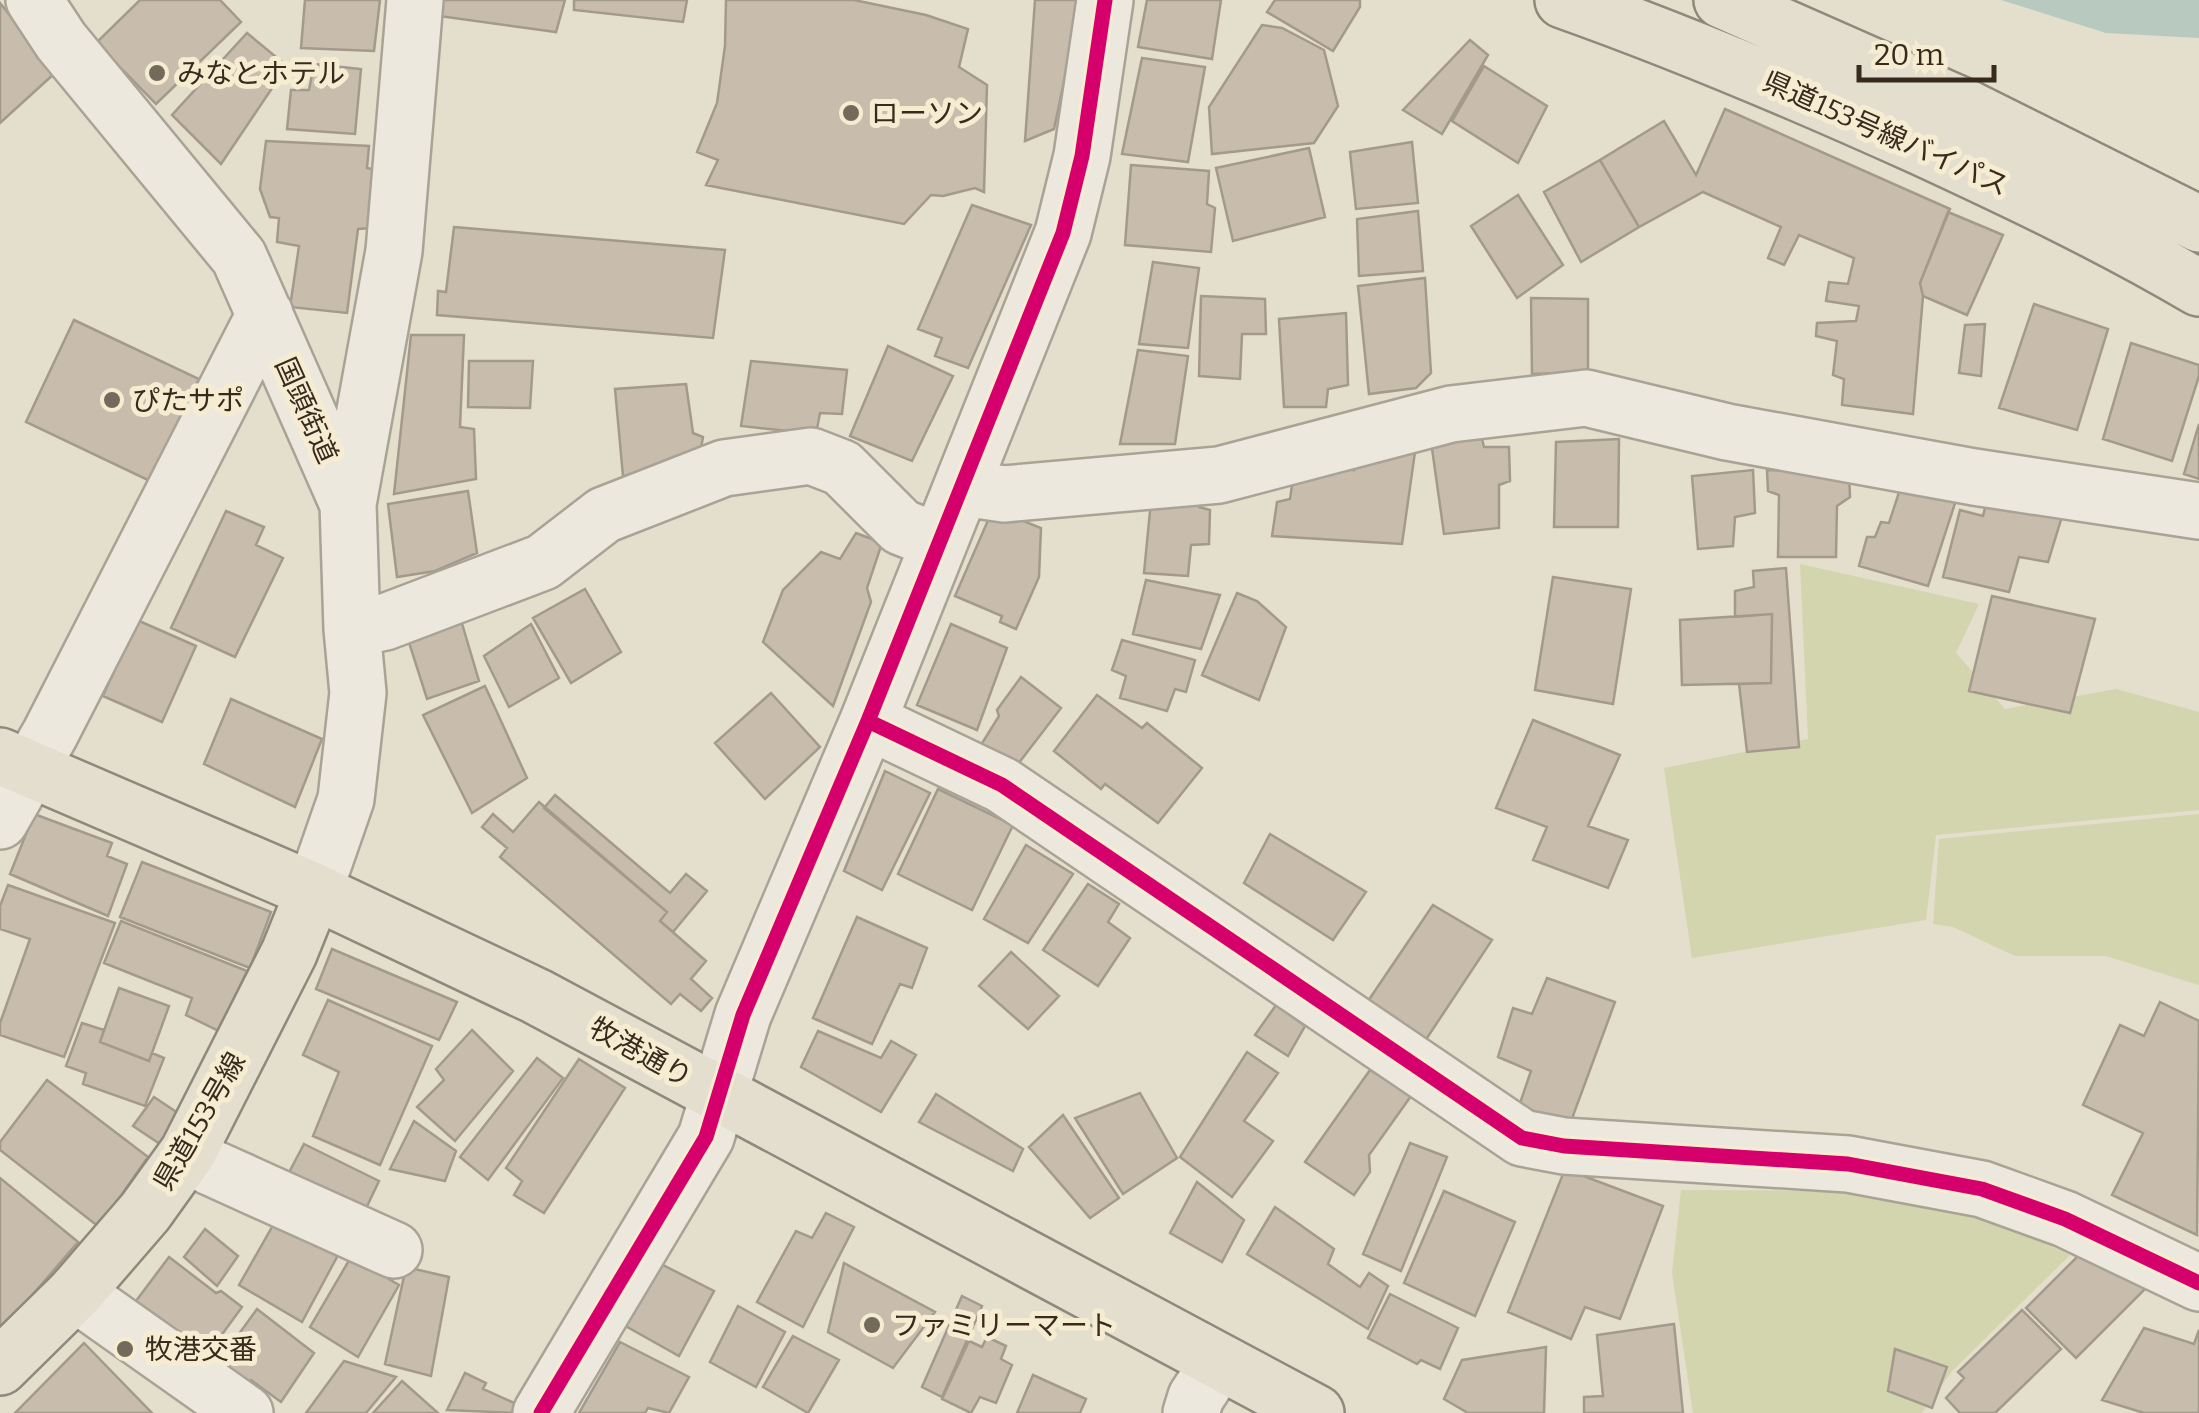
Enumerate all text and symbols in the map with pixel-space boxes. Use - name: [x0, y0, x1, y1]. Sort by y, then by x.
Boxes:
- scale bar: [1859, 20, 1994, 82]
- text: 20 m: [1874, 37, 1945, 73]
- place label: みなとホテル: [177, 57, 345, 90]
- marker: みなとホテル: [146, 62, 168, 84]
- street label: 県道153号線バイパス: [1758, 64, 2014, 202]
- place label: ローソン: [871, 97, 983, 130]
- marker: ローソン: [840, 102, 862, 124]
- street label: 国頭街道: [269, 352, 344, 468]
- place label: ぴたサポ: [132, 384, 244, 417]
- marker: ぴたサポ: [101, 389, 123, 411]
- street label: 牧港通り: [584, 1011, 698, 1094]
- street label: 県道153号線: [147, 1046, 252, 1196]
- place label: ファミリーマート: [892, 1309, 1116, 1342]
- marker: ファミリーマート: [861, 1314, 883, 1336]
- place label: 牧港交番: [145, 1333, 257, 1366]
- marker: 牧港交番: [114, 1338, 136, 1360]

